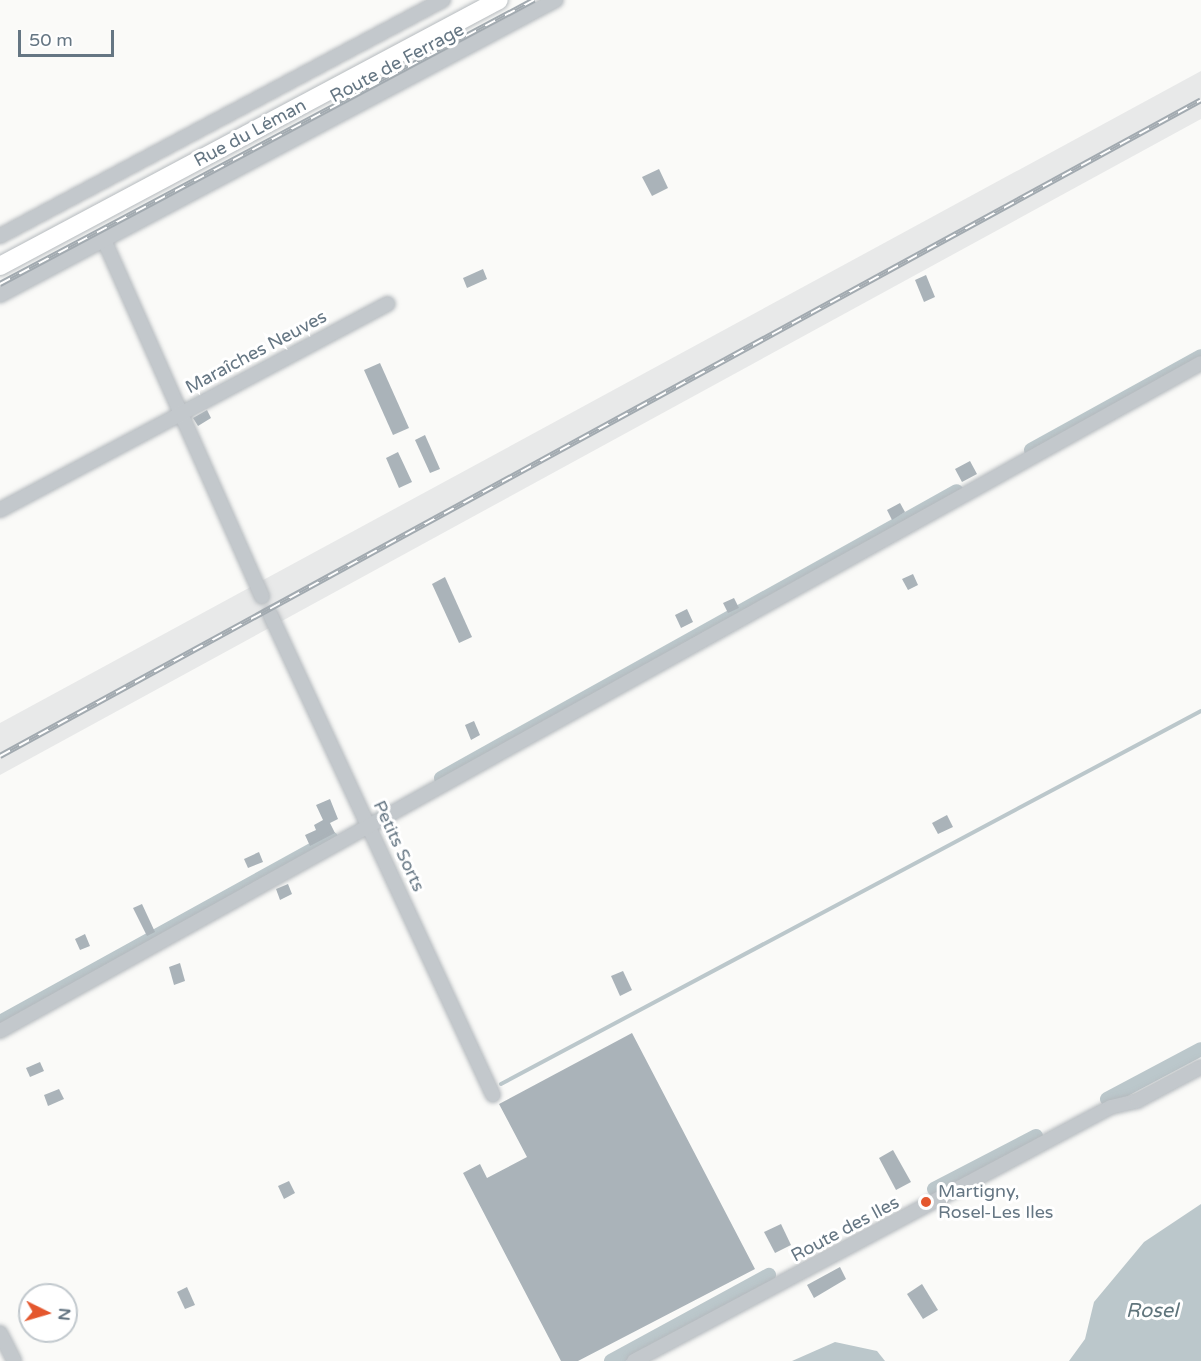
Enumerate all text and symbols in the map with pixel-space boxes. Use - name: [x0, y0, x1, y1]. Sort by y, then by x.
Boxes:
- scale bar: [21, 18, 117, 56]
- street label: Route de Ferrage: [326, 19, 468, 107]
- text: 50 m: [29, 29, 73, 51]
- street label: Rue du Léman: [190, 94, 310, 172]
- street label: Maraîches Neuves: [182, 306, 330, 398]
- street label: Petits Sorts: [368, 797, 430, 895]
- place label: Martigny, Rosel-Les Iles: [938, 1181, 1053, 1224]
- street label: Route des Iles: [787, 1191, 903, 1267]
- marker: Martigny, Rosel-Les Iles: [919, 1195, 933, 1209]
- north arrow: [18, 1283, 78, 1343]
- water label: Rosel: [1126, 1299, 1178, 1323]
- text: N: [53, 1307, 74, 1322]

